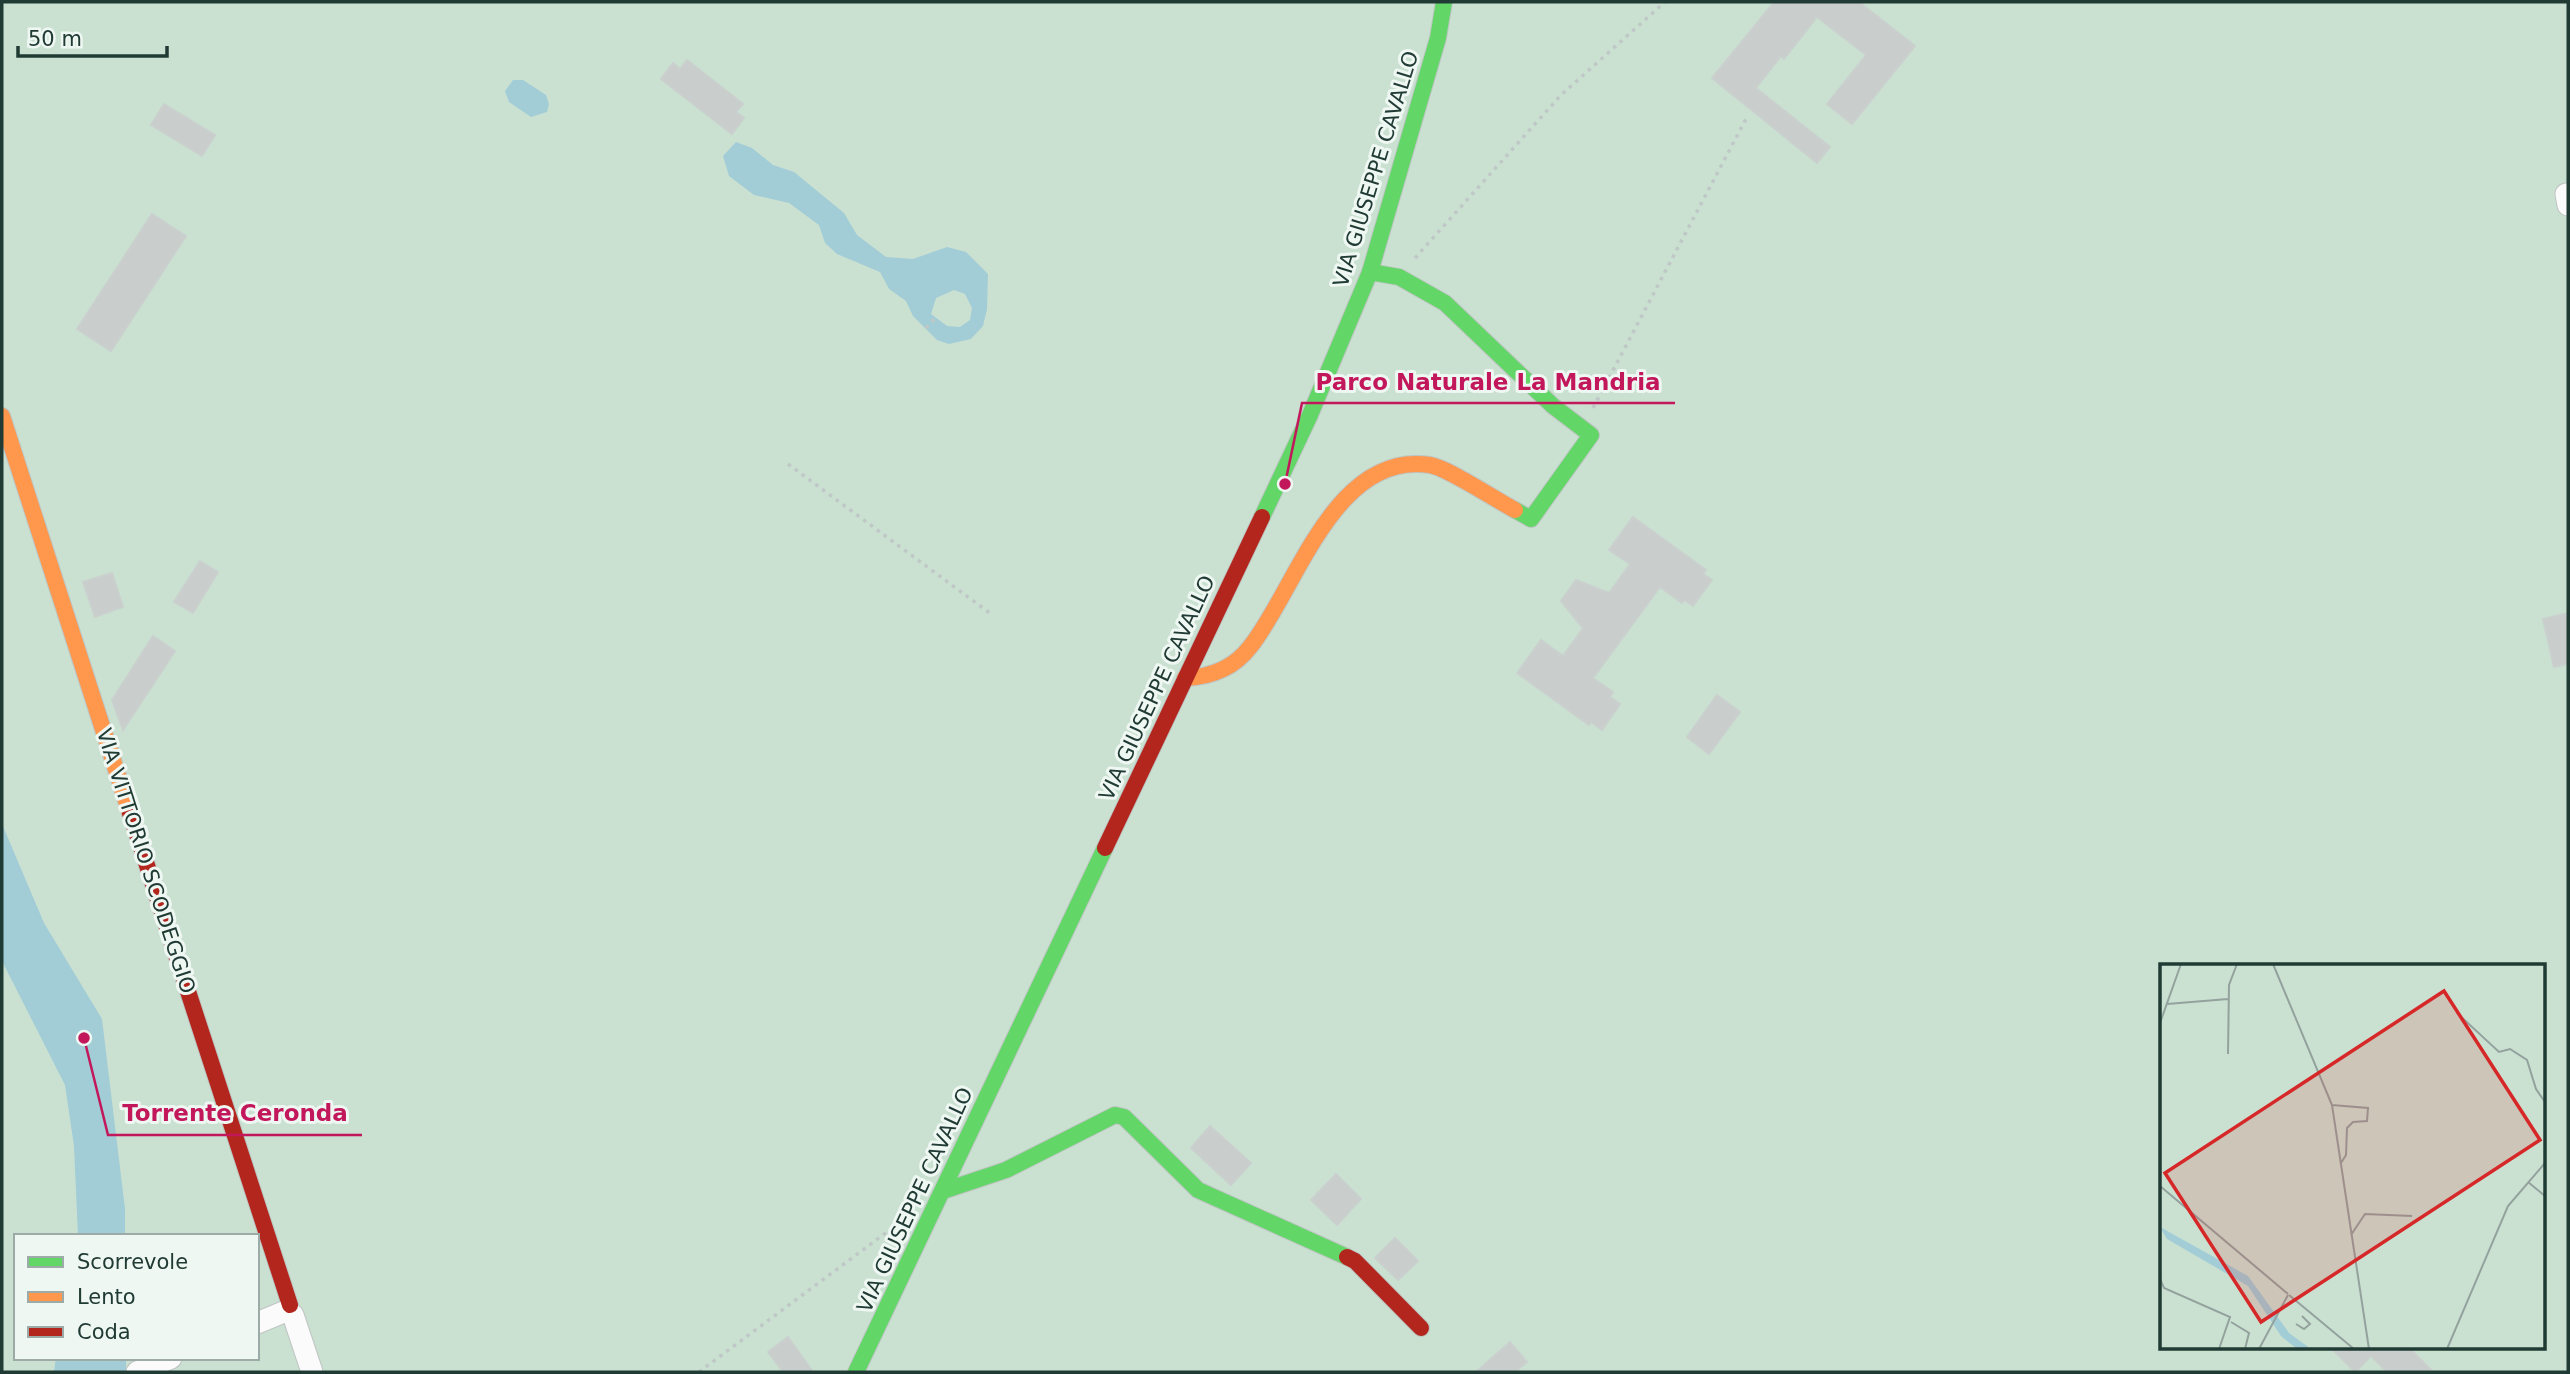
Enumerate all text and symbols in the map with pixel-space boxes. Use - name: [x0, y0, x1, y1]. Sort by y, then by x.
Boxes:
- scale bar: [18, 14, 166, 58]
- text: 50 m: [28, 27, 82, 51]
- street label: VIA GIUSEPPE CAVALLO: [1329, 48, 1423, 290]
- callout: Parco Naturale La Mandria: [1302, 359, 1675, 403]
- text: Parco Naturale La Mandria: [1315, 369, 1661, 395]
- street label: VIA GIUSEPPE CAVALLO: [1094, 572, 1220, 804]
- street label: VIA VITTORIO SCODEGGIO: [92, 725, 200, 997]
- inset map: [2160, 964, 2546, 1350]
- street label: VIA GIUSEPPE CAVALLO: [852, 1084, 978, 1316]
- callout: Torrente Ceronda: [108, 1091, 362, 1135]
- text: Torrente Ceronda: [122, 1100, 348, 1126]
- legend: [14, 1234, 259, 1360]
- text: Scorrevole: [77, 1250, 188, 1274]
- text: Lento: [77, 1285, 136, 1309]
- text: Coda: [77, 1320, 131, 1344]

